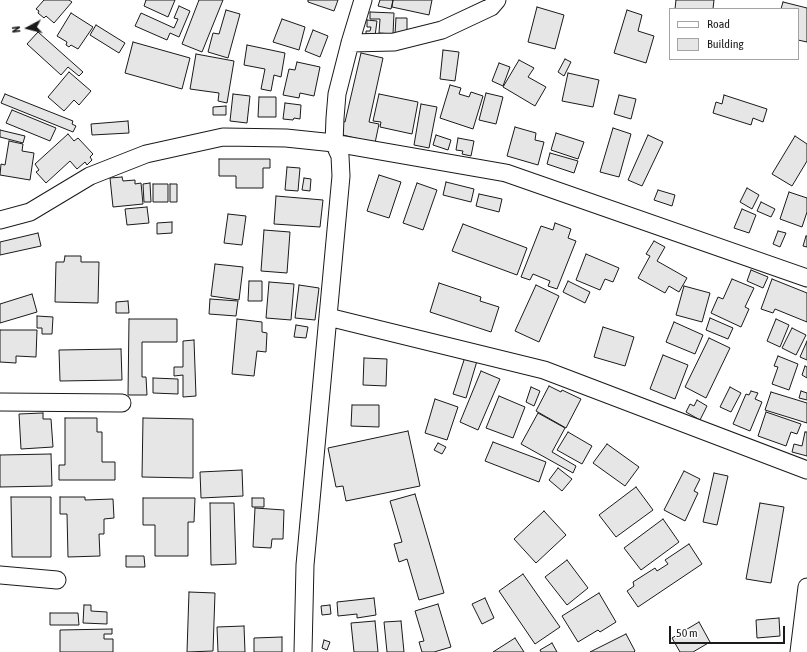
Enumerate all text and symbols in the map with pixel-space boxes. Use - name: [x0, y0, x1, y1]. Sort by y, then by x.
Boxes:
- north arrow: [8, 8, 48, 48]
- legend: [669, 8, 799, 60]
- text: Road: [707, 17, 730, 31]
- text: N: [10, 26, 22, 33]
- text: Building: [707, 37, 744, 51]
- scale bar: [671, 618, 787, 644]
- text: 50 m: [676, 626, 698, 640]

